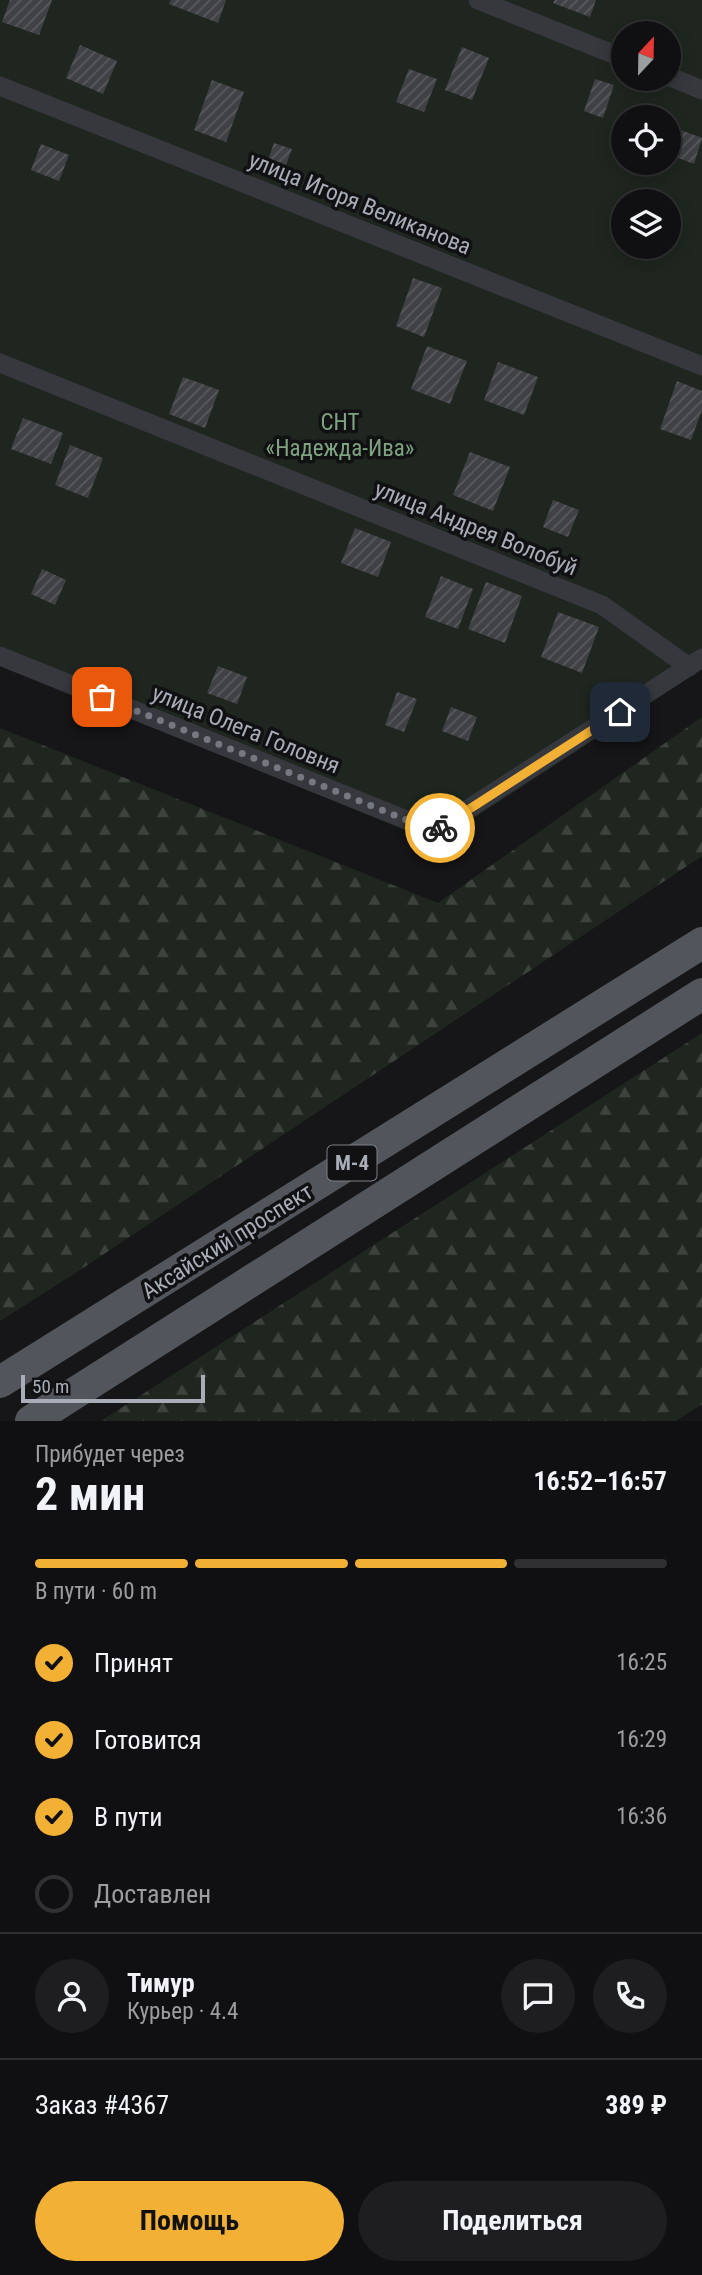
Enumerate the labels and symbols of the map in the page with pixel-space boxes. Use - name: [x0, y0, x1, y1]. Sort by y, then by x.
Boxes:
- north arrow: [611, 21, 681, 91]
- street label: улица Игоря Великанова: [245, 146, 475, 260]
- park label: СНТ «Надежда-Ива»: [266, 409, 414, 462]
- street label: улица Андрея Волобуй: [370, 475, 581, 582]
- pin: [72, 667, 132, 727]
- street label: улица Олега Головня: [148, 679, 344, 779]
- pin: [590, 682, 650, 742]
- courier: [405, 793, 475, 863]
- road number: М-4: [328, 1146, 376, 1180]
- street label: Аксайский проспект: [137, 1178, 318, 1305]
- scale bar: [21, 1372, 205, 1404]

